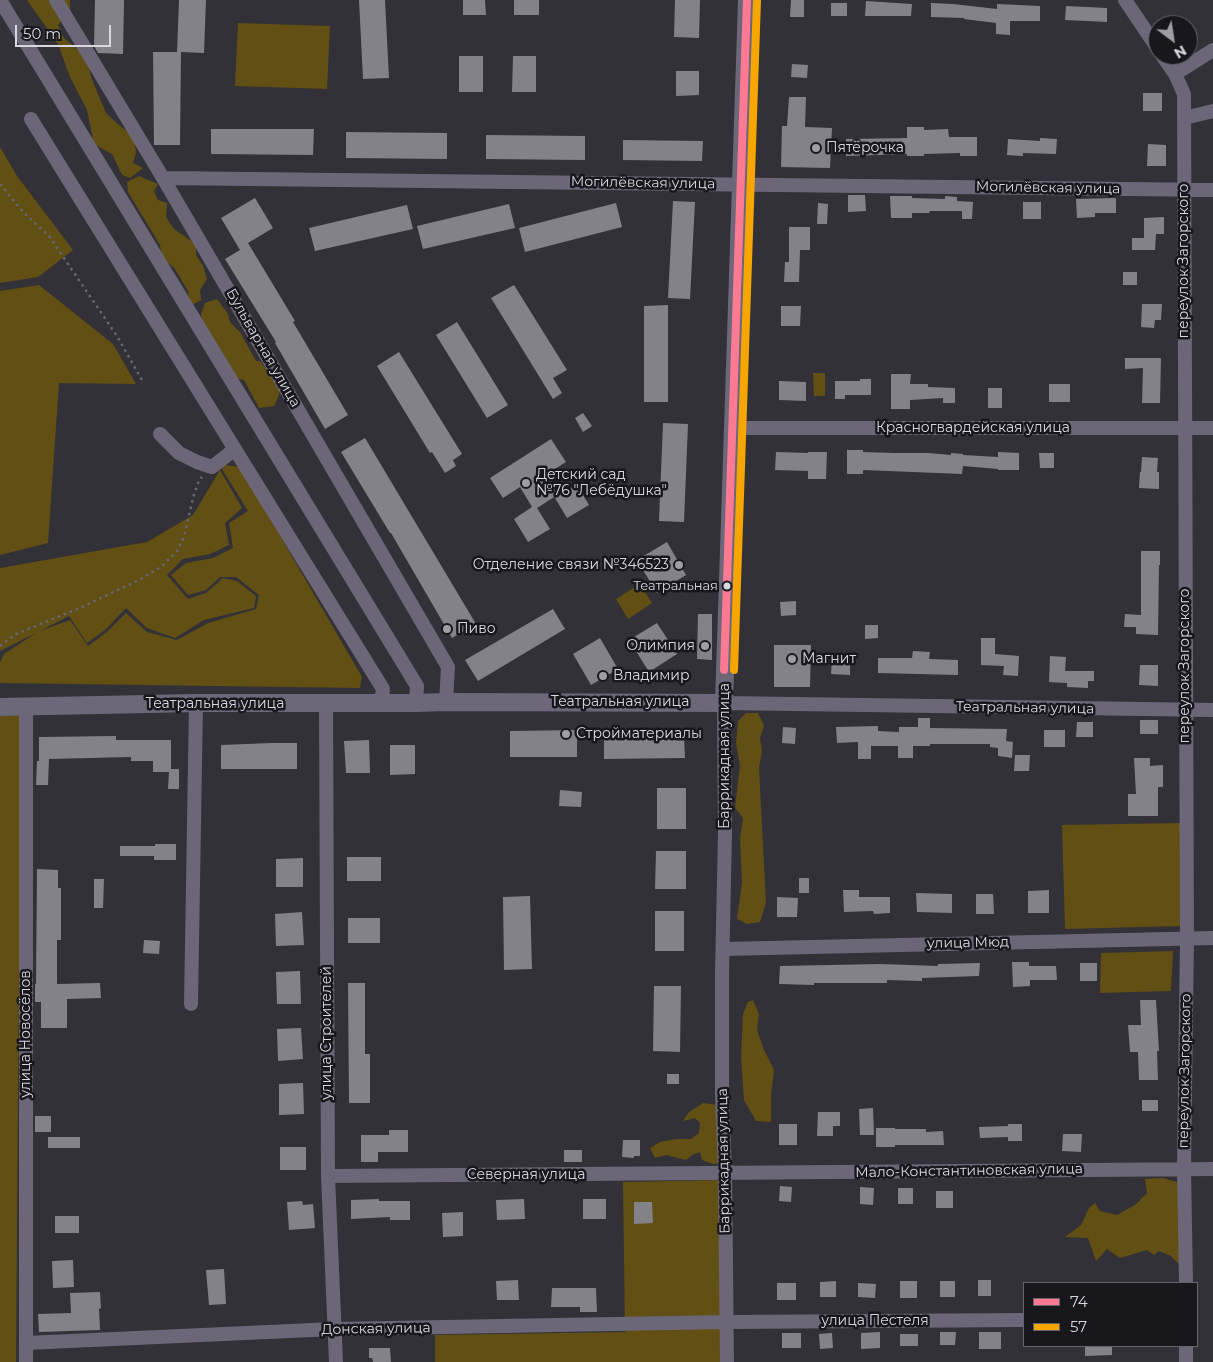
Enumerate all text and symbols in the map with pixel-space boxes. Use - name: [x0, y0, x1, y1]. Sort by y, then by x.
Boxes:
- scale bar: [18, 15, 114, 47]
- north arrow: [1148, 15, 1198, 65]
- text: 50 m: [23, 24, 61, 43]
- text: N: [1171, 41, 1190, 63]
- place label: Пятёрочка: [826, 140, 904, 156]
- marker: Пятёрочка: [810, 142, 822, 154]
- street label: Могилёвская улица: [571, 173, 715, 193]
- street label: Могилёвская улица: [976, 178, 1120, 198]
- street label: переулок Загорского: [1176, 184, 1192, 338]
- street label: Бульварная улица: [222, 286, 304, 410]
- street label: Красногвардейская улица: [876, 420, 1070, 436]
- place label: Детский сад №76 "Лебёдушка": [536, 467, 667, 500]
- marker: Детский сад №76 "Лебёдушка": [520, 477, 532, 489]
- place label: Отделение связи №346523: [473, 557, 669, 573]
- marker: Отделение связи №346523: [673, 559, 685, 571]
- place label: Театральная: [633, 578, 718, 594]
- marker: Театральная: [722, 581, 732, 591]
- street label: переулок Загорского: [1177, 589, 1193, 743]
- place label: Пиво: [457, 621, 496, 637]
- marker: Пиво: [441, 623, 453, 635]
- place label: Олимпия: [626, 638, 695, 654]
- marker: Олимпия: [699, 640, 711, 652]
- place label: Магнит: [802, 651, 856, 667]
- marker: Магнит: [786, 653, 798, 665]
- place label: Владимир: [613, 668, 690, 684]
- marker: Владимир: [597, 670, 609, 682]
- street label: Баррикадная улица: [717, 683, 733, 829]
- street label: Театральная улица: [551, 694, 689, 710]
- street label: Театральная улица: [146, 696, 284, 712]
- street label: Театральная улица: [956, 698, 1094, 718]
- place label: Стройматериалы: [576, 726, 702, 742]
- marker: Стройматериалы: [560, 728, 572, 740]
- street label: улица Мюд: [927, 934, 1009, 952]
- street label: улица Строителей: [319, 966, 335, 1100]
- street label: улица Новосёлов: [18, 970, 34, 1098]
- street label: переулок Загорского: [1175, 993, 1195, 1149]
- street label: Баррикадная улица: [714, 1088, 734, 1234]
- street label: Мало-Константиновская улица: [855, 1161, 1083, 1181]
- street label: Северная улица: [467, 1167, 585, 1183]
- legend: [1023, 1282, 1198, 1347]
- text: 74: [1070, 1292, 1088, 1311]
- street label: улица Пестеля: [821, 1313, 929, 1329]
- text: 57: [1070, 1317, 1087, 1336]
- street label: Донская улица: [321, 1320, 431, 1338]

